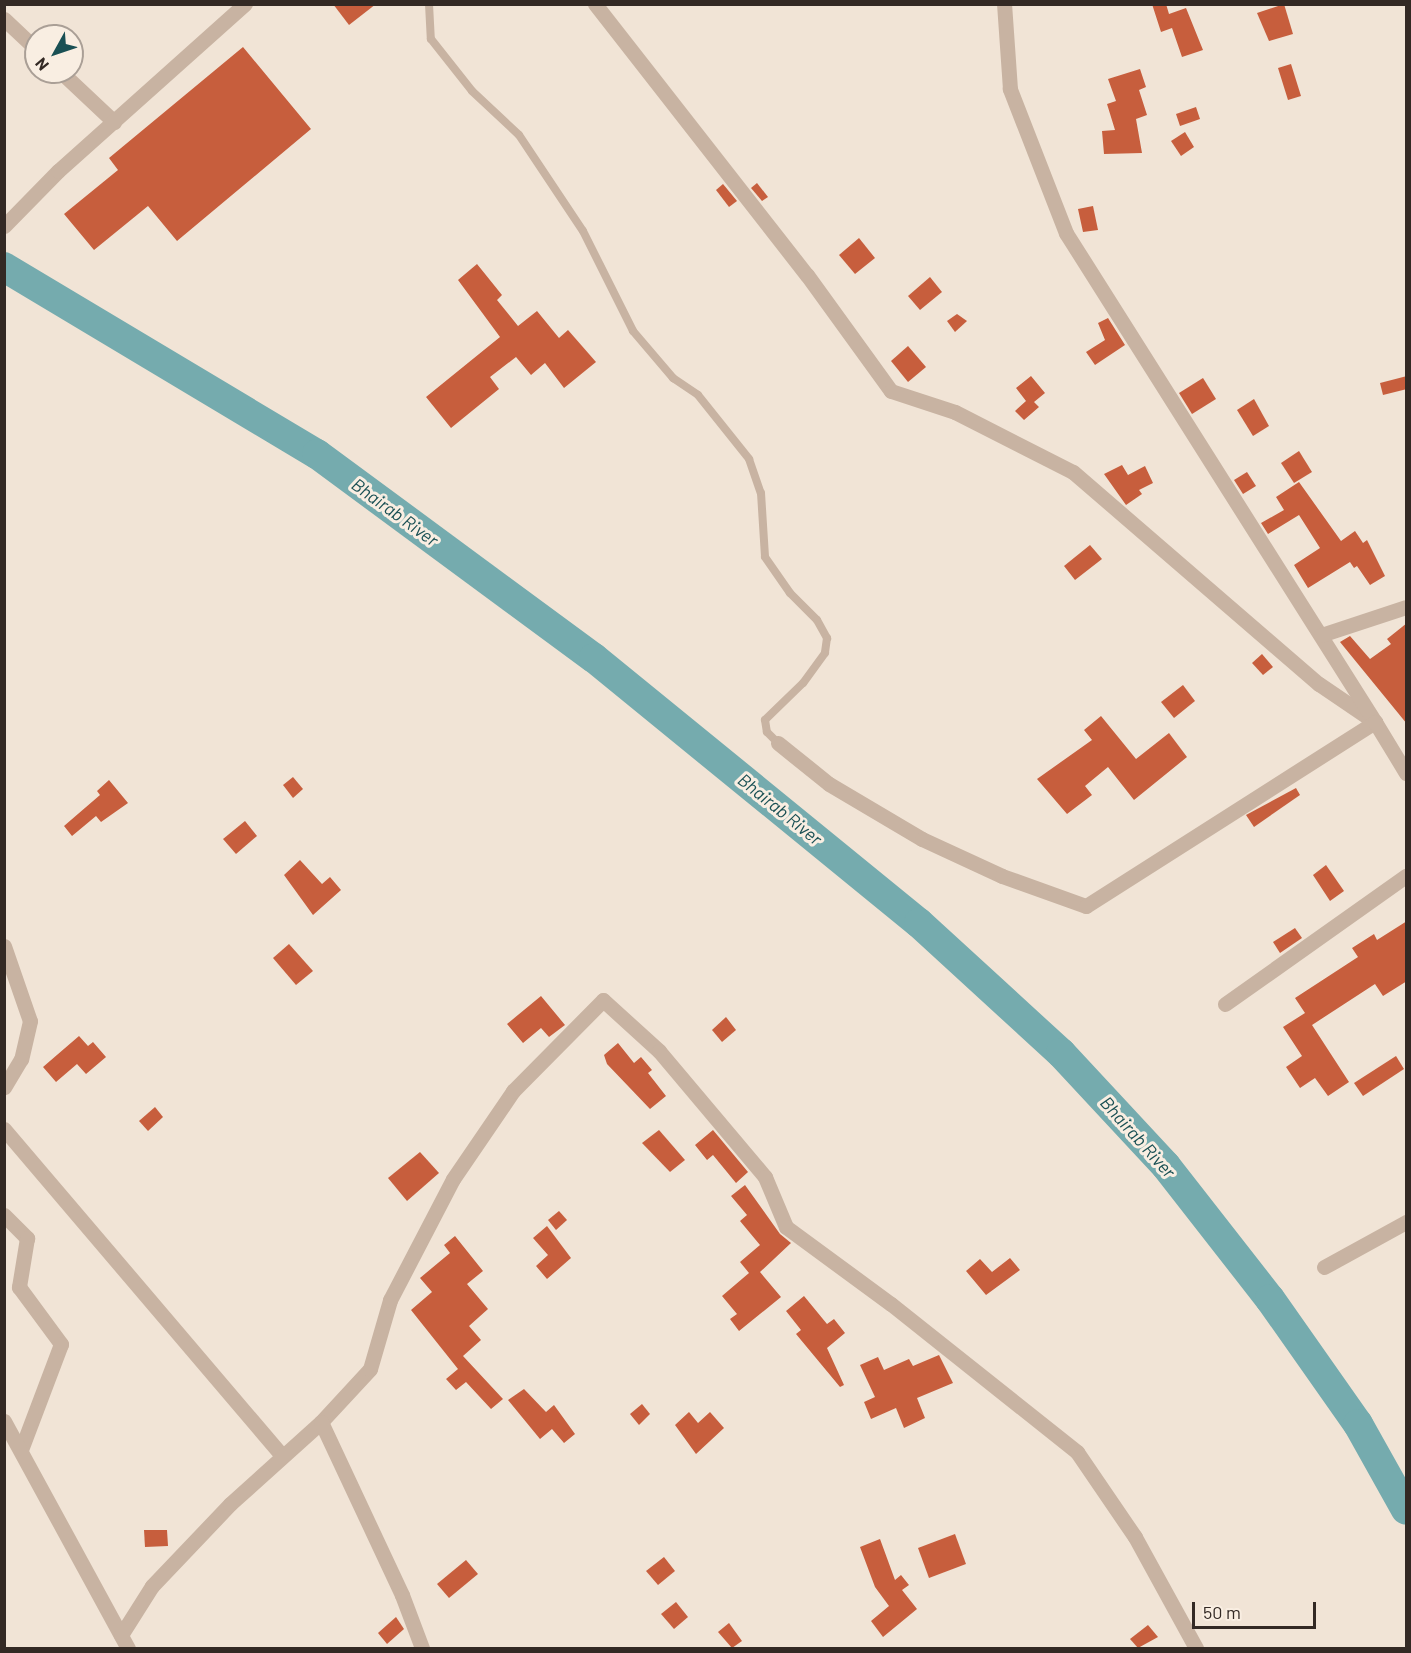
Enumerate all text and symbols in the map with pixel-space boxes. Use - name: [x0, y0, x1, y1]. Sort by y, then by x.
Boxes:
- north arrow: [24, 24, 84, 84]
- text: N: [31, 54, 52, 75]
- water label: Bhairab River: [347, 473, 443, 551]
- water label: Bhairab River: [734, 769, 826, 849]
- water label: Bhairab River: [1096, 1092, 1180, 1182]
- scale bar: [1195, 1590, 1320, 1628]
- text: 50 m: [1203, 1601, 1241, 1623]

